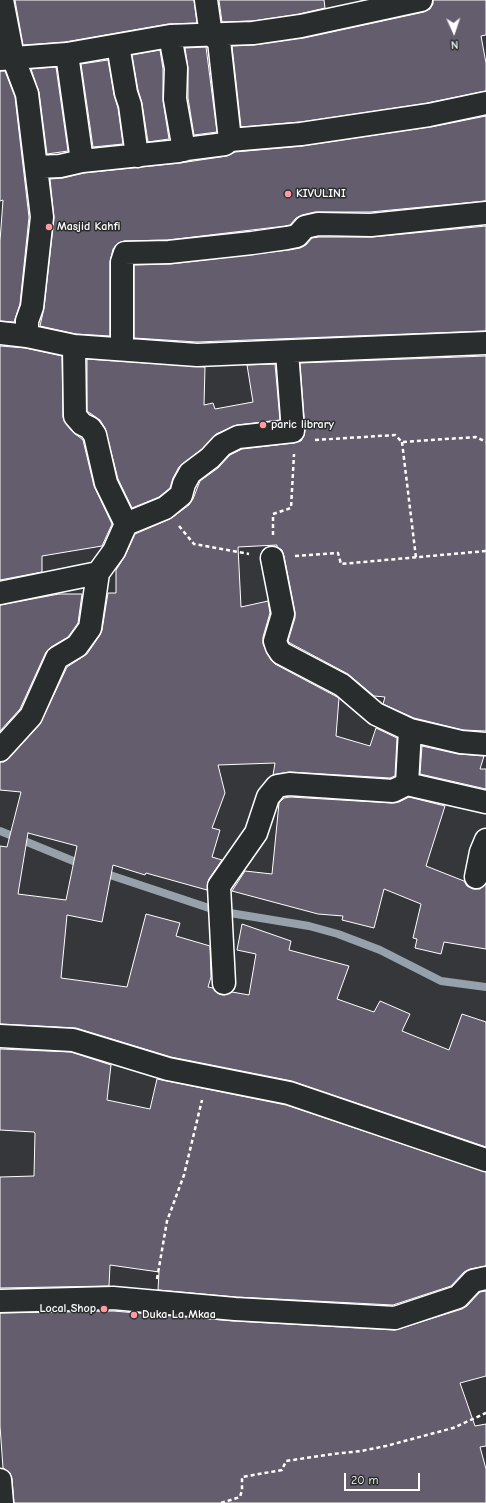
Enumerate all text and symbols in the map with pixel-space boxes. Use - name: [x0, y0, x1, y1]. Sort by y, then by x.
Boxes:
- north arrow: [434, 12, 474, 52]
- text: N: [451, 38, 459, 51]
- place label: KIVULINI: [296, 187, 346, 201]
- marker: KIVULINI: [283, 189, 293, 199]
- place label: Masjid Kahfi: [57, 220, 120, 234]
- marker: Masjid Kahfi: [44, 222, 54, 232]
- place label: paric library: [271, 418, 334, 432]
- marker: paric library: [258, 420, 268, 430]
- place label: Local Shop: [39, 1302, 96, 1316]
- marker: Local Shop: [99, 1304, 109, 1314]
- place label: Duka La Mkaa: [142, 1308, 216, 1322]
- marker: Duka La Mkaa: [129, 1310, 139, 1320]
- scale bar: [346, 1465, 422, 1491]
- text: 20 m: [351, 1473, 379, 1487]

